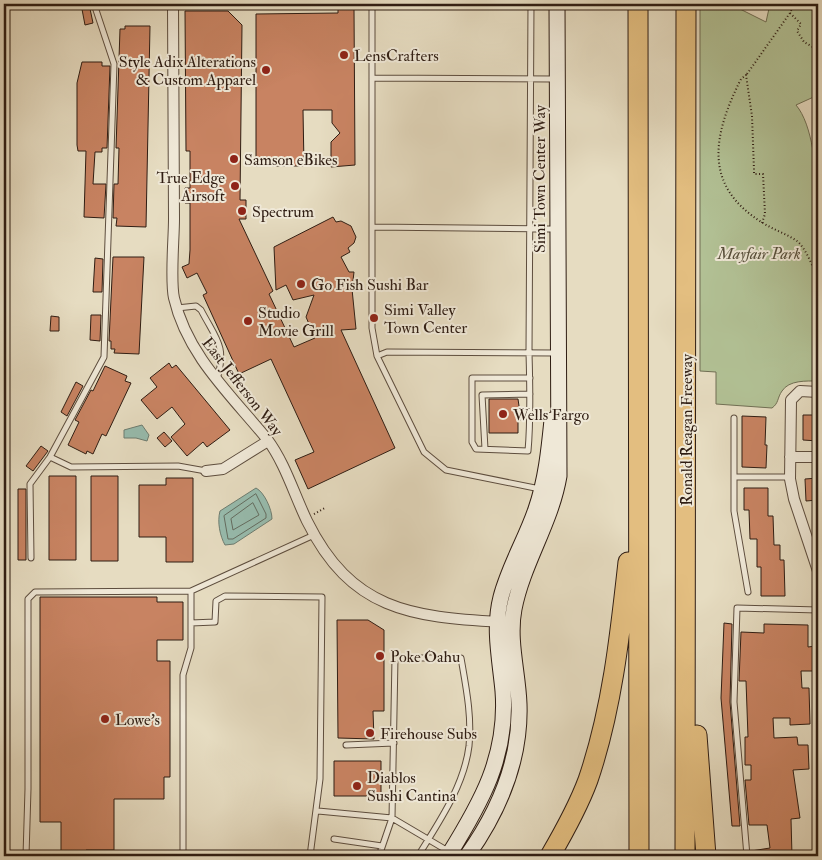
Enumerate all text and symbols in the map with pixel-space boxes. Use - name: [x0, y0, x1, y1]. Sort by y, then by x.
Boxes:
- place label: LensCrafters: [354, 46, 439, 66]
- marker: LensCrafters: [338, 49, 350, 61]
- place label: Style Adix Alterations & Custom Apparel: [119, 52, 256, 91]
- marker: Style Adix Alterations & Custom Apparel: [260, 64, 272, 76]
- street label: Simi Town Center Way: [530, 104, 550, 253]
- place label: Samson eBikes: [244, 150, 338, 170]
- marker: Samson eBikes: [228, 153, 240, 165]
- place label: True Edge Airsoft: [157, 168, 225, 206]
- marker: True Edge Airsoft: [229, 180, 241, 192]
- place label: Spectrum: [252, 202, 315, 223]
- marker: Spectrum: [236, 205, 248, 217]
- park label: Mayfair Park: [716, 244, 801, 264]
- place label: Go Fish Sushi Bar: [311, 275, 429, 295]
- marker: Go Fish Sushi Bar: [295, 278, 307, 290]
- place label: Simi Valley Town Center: [384, 300, 467, 338]
- place label: Studio Movie Grill: [258, 303, 334, 341]
- marker: Simi Valley Town Center: [368, 312, 380, 324]
- marker: Studio Movie Grill: [242, 315, 254, 327]
- street label: East Jefferson Way: [197, 333, 288, 441]
- street label: Ronald Reagan Freeway: [677, 353, 697, 506]
- place label: Wells Fargo: [512, 405, 590, 425]
- marker: Wells Fargo: [497, 408, 509, 420]
- place label: Poke Oahu: [390, 647, 460, 667]
- marker: Poke Oahu: [374, 650, 386, 662]
- place label: Lowe's: [115, 710, 160, 730]
- marker: Lowe's: [99, 713, 111, 725]
- place label: Firehouse Subs: [380, 724, 477, 744]
- marker: Firehouse Subs: [364, 727, 376, 739]
- place label: Diablos Sushi Cantina: [367, 768, 457, 806]
- marker: Diablos Sushi Cantina: [351, 780, 363, 792]

